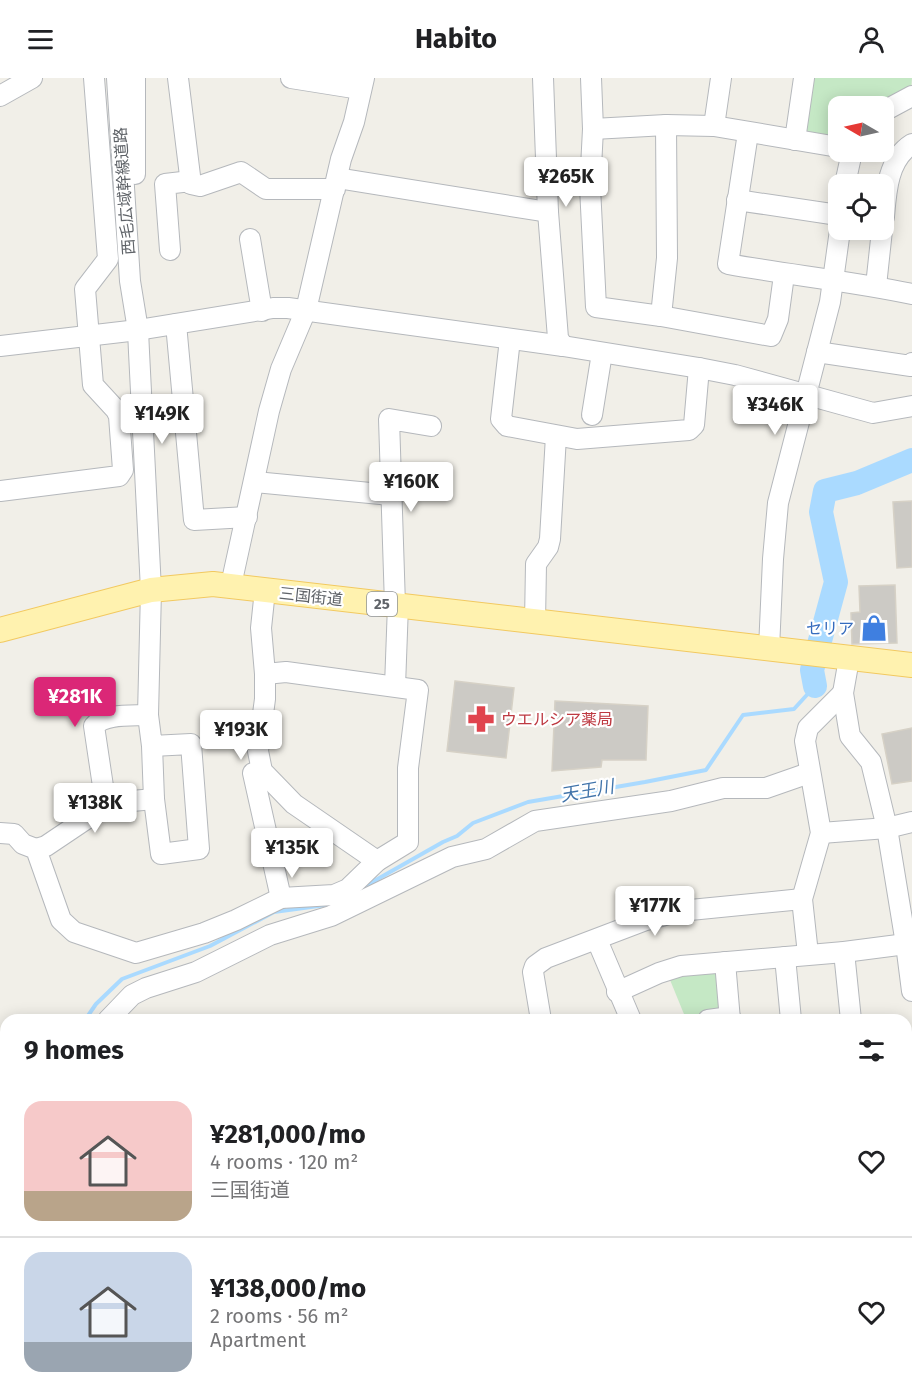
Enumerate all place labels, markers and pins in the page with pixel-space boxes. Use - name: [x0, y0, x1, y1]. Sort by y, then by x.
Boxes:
- pin: ¥265K: [524, 157, 608, 208]
- pin: ¥346K: [733, 385, 817, 436]
- pin: ¥149K: [120, 394, 204, 445]
- pin: ¥160K: [369, 462, 453, 513]
- shop icon: セリア: [859, 613, 889, 643]
- place label: セリア: [806, 619, 854, 638]
- pin: ¥281K: [33, 677, 117, 728]
- pharmacy icon: ウエルシア薬局: [466, 704, 496, 734]
- pin: ¥193K: [199, 710, 283, 761]
- place label: ウエルシア薬局: [501, 710, 613, 729]
- pin: ¥138K: [53, 783, 137, 834]
- pin: ¥135K: [250, 828, 334, 879]
- pin: ¥177K: [613, 886, 697, 937]

